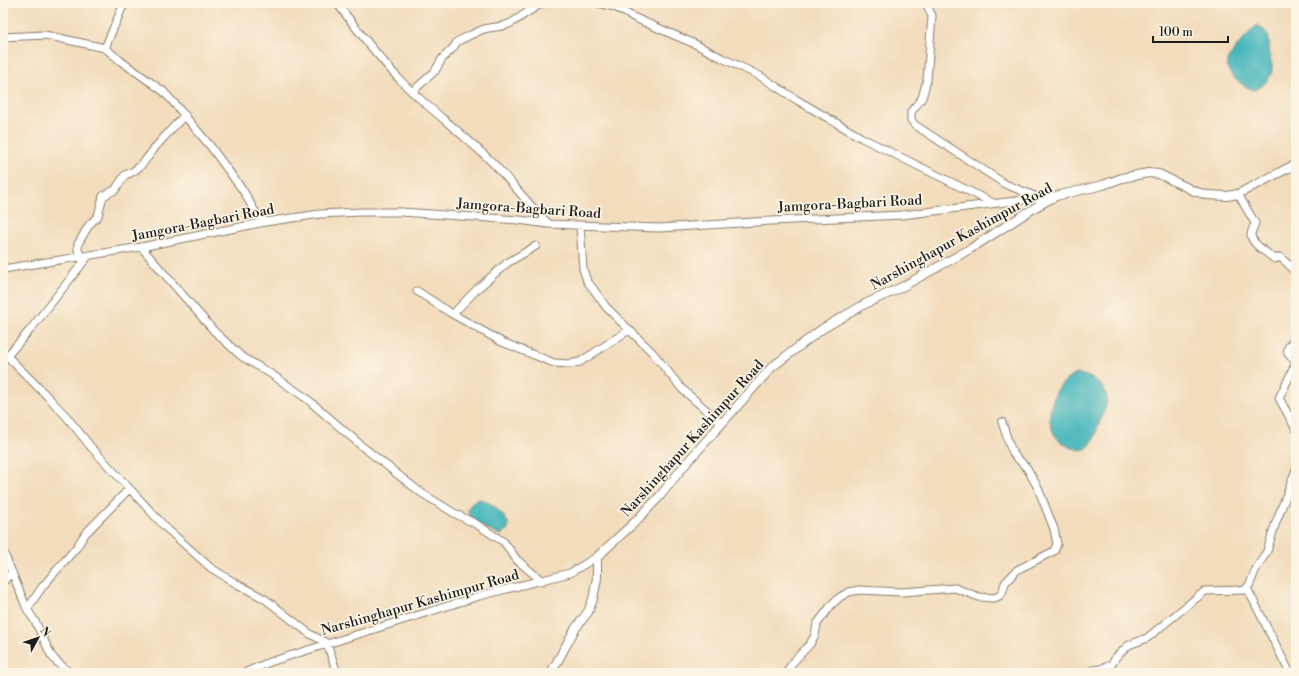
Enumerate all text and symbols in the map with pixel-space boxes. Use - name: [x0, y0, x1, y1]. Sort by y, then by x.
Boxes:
- scale bar: [1153, 18, 1228, 44]
- text: 100 m: [1159, 25, 1193, 40]
- street label: Narshinghapur Kashimpur Road: [867, 179, 1056, 294]
- street label: Jamgora-Bagbari Road: [776, 191, 923, 217]
- street label: Jamgora-Bagbari Road: [455, 195, 602, 223]
- street label: Jamgora-Bagbari Road: [130, 200, 276, 246]
- street label: Narshinghapur Kashimpur Road: [617, 356, 768, 521]
- street label: Narshinghapur Kashimpur Road: [319, 566, 521, 640]
- north arrow: [18, 618, 58, 658]
- text: N: [37, 624, 53, 640]

